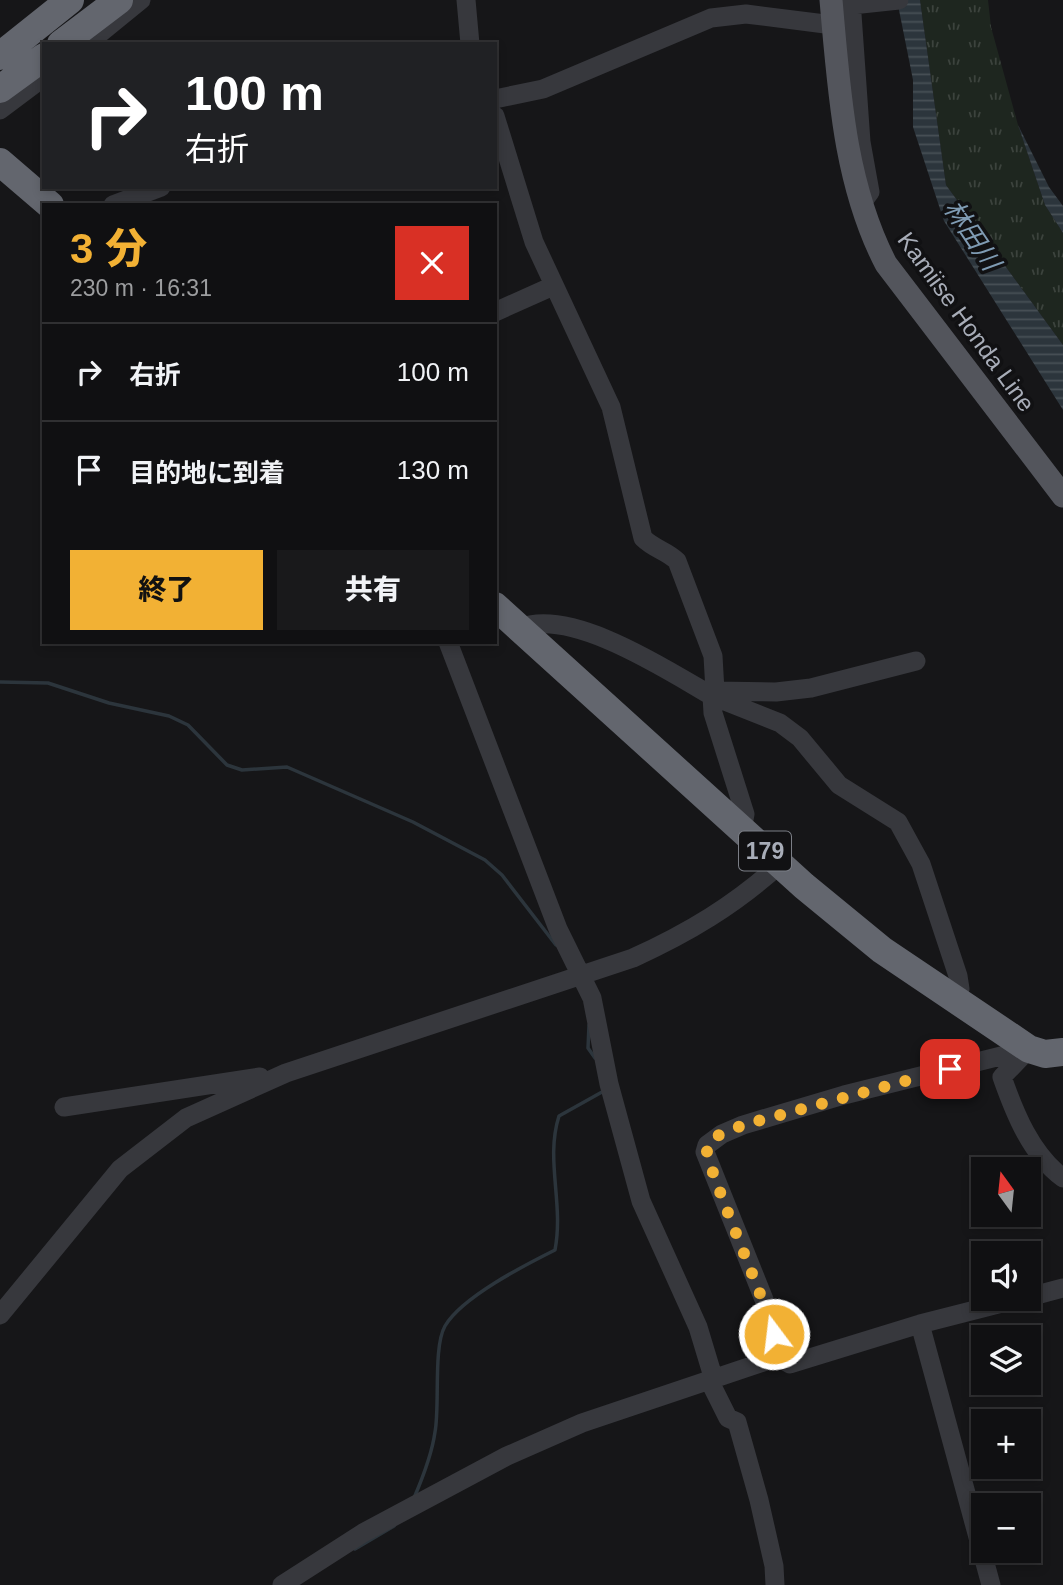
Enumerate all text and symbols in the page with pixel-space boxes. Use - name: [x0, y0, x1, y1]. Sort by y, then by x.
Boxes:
- text: 100 m: [185, 66, 324, 120]
- icon: right: [70, 70, 161, 161]
- text: 右折: [185, 131, 249, 167]
- water label: 林田川: [938, 194, 1008, 278]
- text: 3 分: [70, 225, 147, 272]
- button: close: [395, 226, 469, 300]
- street label: Kamiise Honda Line: [892, 227, 1040, 417]
- text: 230 m · 16:31: [70, 275, 212, 301]
- icon: right: [70, 353, 108, 391]
- text: 100 m: [397, 357, 469, 387]
- text: 右折: [129, 360, 181, 390]
- icon: arrive: [70, 451, 108, 489]
- text: 130 m: [397, 455, 469, 485]
- text: 目的地に到着: [129, 458, 285, 488]
- button: 終了: [70, 550, 263, 630]
- button: 共有: [277, 550, 469, 630]
- road number: 179: [739, 832, 791, 870]
- pin: [920, 1039, 980, 1099]
- icon: arrive: [931, 1050, 969, 1088]
- north arrow: [971, 1157, 1041, 1227]
- map controls: [971, 1157, 1041, 1563]
- button: sound: [971, 1241, 1041, 1311]
- position arrow: [737, 1297, 811, 1371]
- button: layers: [971, 1325, 1041, 1395]
- button: +: [971, 1409, 1041, 1479]
- button: −: [971, 1493, 1041, 1563]

